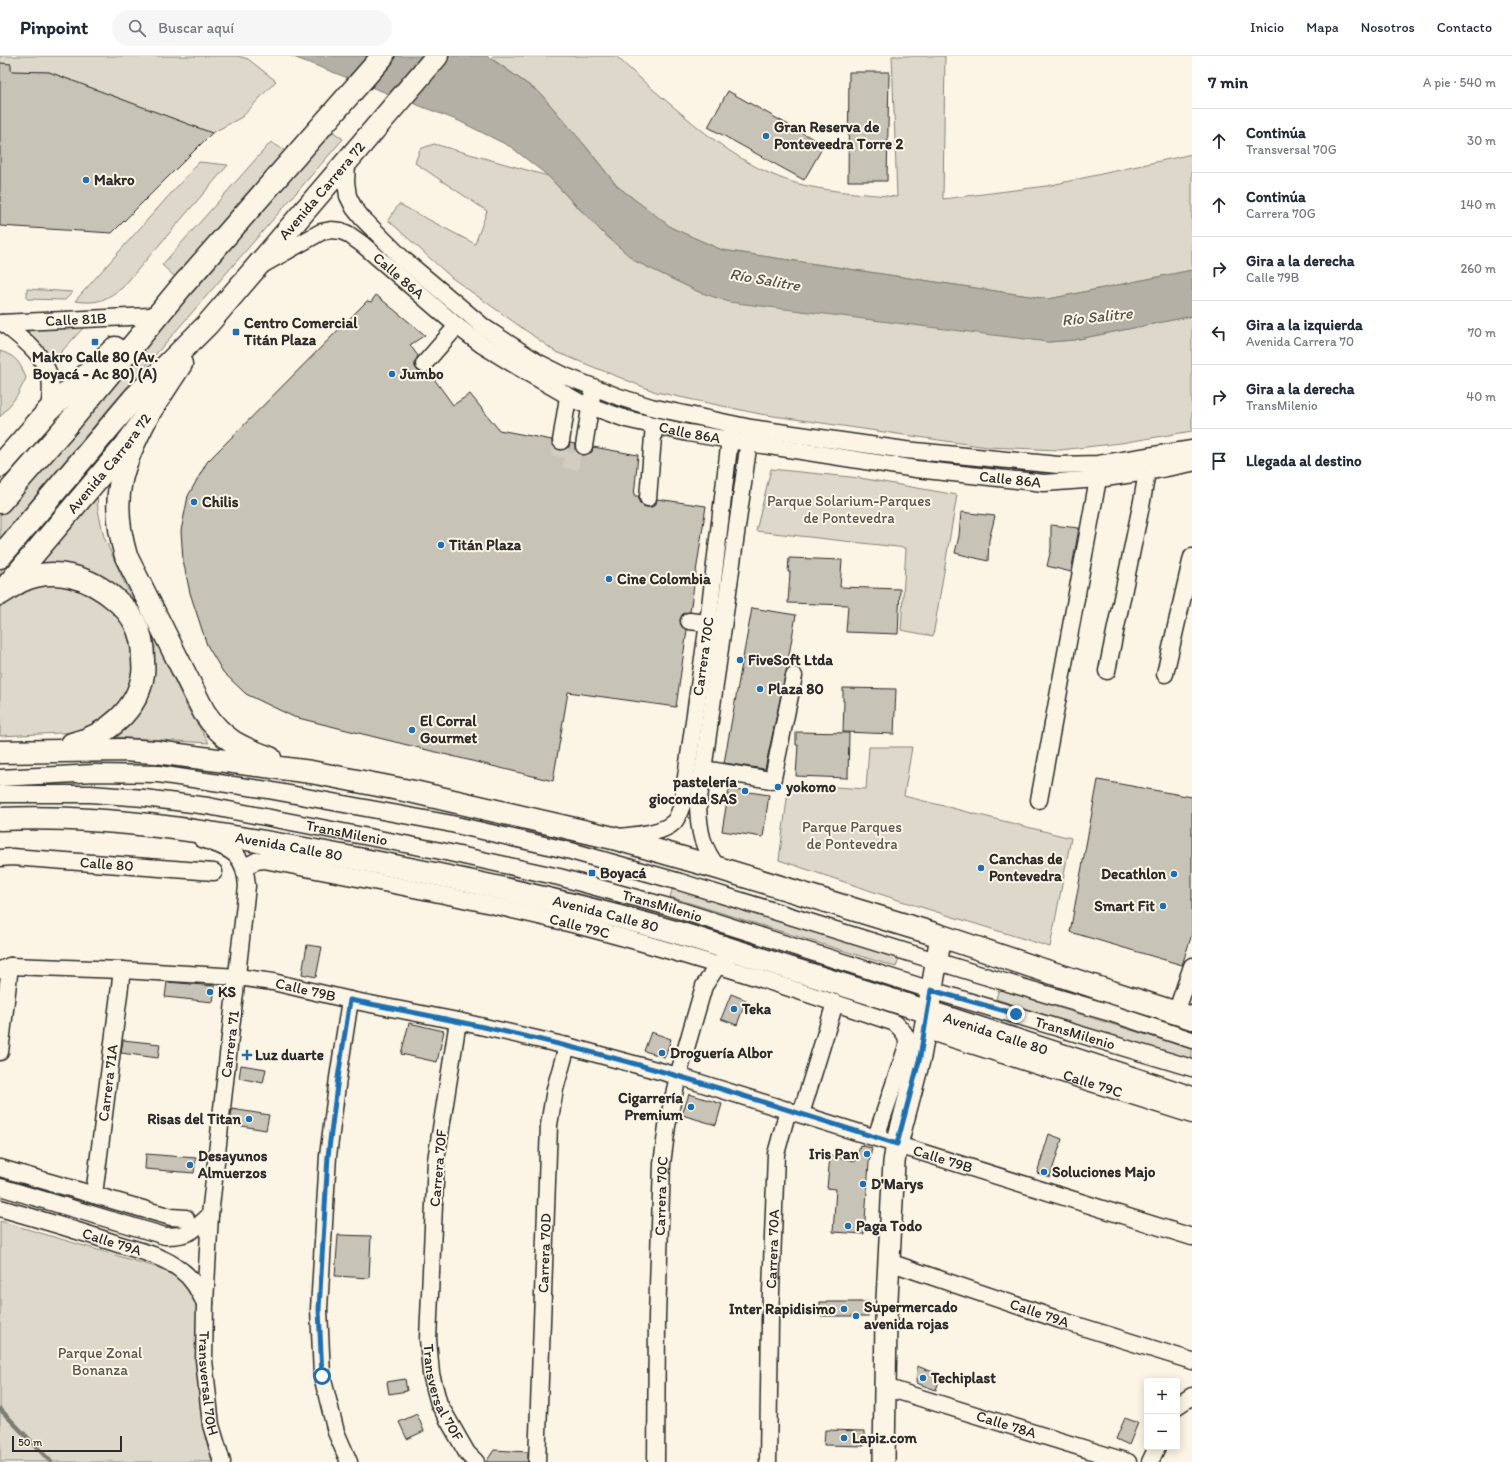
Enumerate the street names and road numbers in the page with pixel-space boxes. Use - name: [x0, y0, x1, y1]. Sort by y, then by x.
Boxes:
- street label: Avenida Carrera 72: [275, 138, 369, 243]
- street label: Calle 86A: [369, 249, 429, 303]
- street label: Calle 81B: [45, 309, 107, 330]
- street label: Avenida Carrera 72: [63, 410, 155, 517]
- street label: Calle 86A: [657, 418, 722, 447]
- street label: Calle 86A: [978, 467, 1043, 492]
- street label: Carrera 70C: [689, 615, 718, 697]
- street label: TransMilenio: [304, 816, 389, 849]
- street label: Avenida Calle 80: [234, 828, 344, 865]
- street label: Calle 80: [79, 853, 134, 875]
- street label: TransMilenio: [620, 886, 705, 926]
- street label: Avenida Calle 80: [551, 891, 661, 936]
- street label: Calle 79C: [548, 910, 612, 943]
- street label: Calle 79B: [274, 974, 338, 1005]
- street label: Avenida Calle 80: [941, 1008, 1050, 1059]
- street label: Carrera 71: [217, 1009, 243, 1079]
- street label: TransMilenio: [1033, 1013, 1117, 1054]
- street label: Carrera 71A: [94, 1043, 122, 1122]
- street label: Calle 79C: [1061, 1066, 1125, 1101]
- street label: Carrera 70F: [426, 1128, 450, 1207]
- street label: Calle 79B: [911, 1141, 975, 1177]
- street label: Carrera 70C: [651, 1155, 672, 1236]
- street label: Carrera 70A: [762, 1209, 783, 1289]
- street label: Carrera 70D: [534, 1213, 555, 1293]
- street label: Calle 79A: [80, 1224, 144, 1260]
- street label: Calle 79A: [1008, 1295, 1072, 1331]
- street label: Transversal 70H: [195, 1331, 223, 1438]
- street label: Transversal 70F: [419, 1343, 467, 1444]
- street label: Calle 78A: [974, 1407, 1039, 1442]

